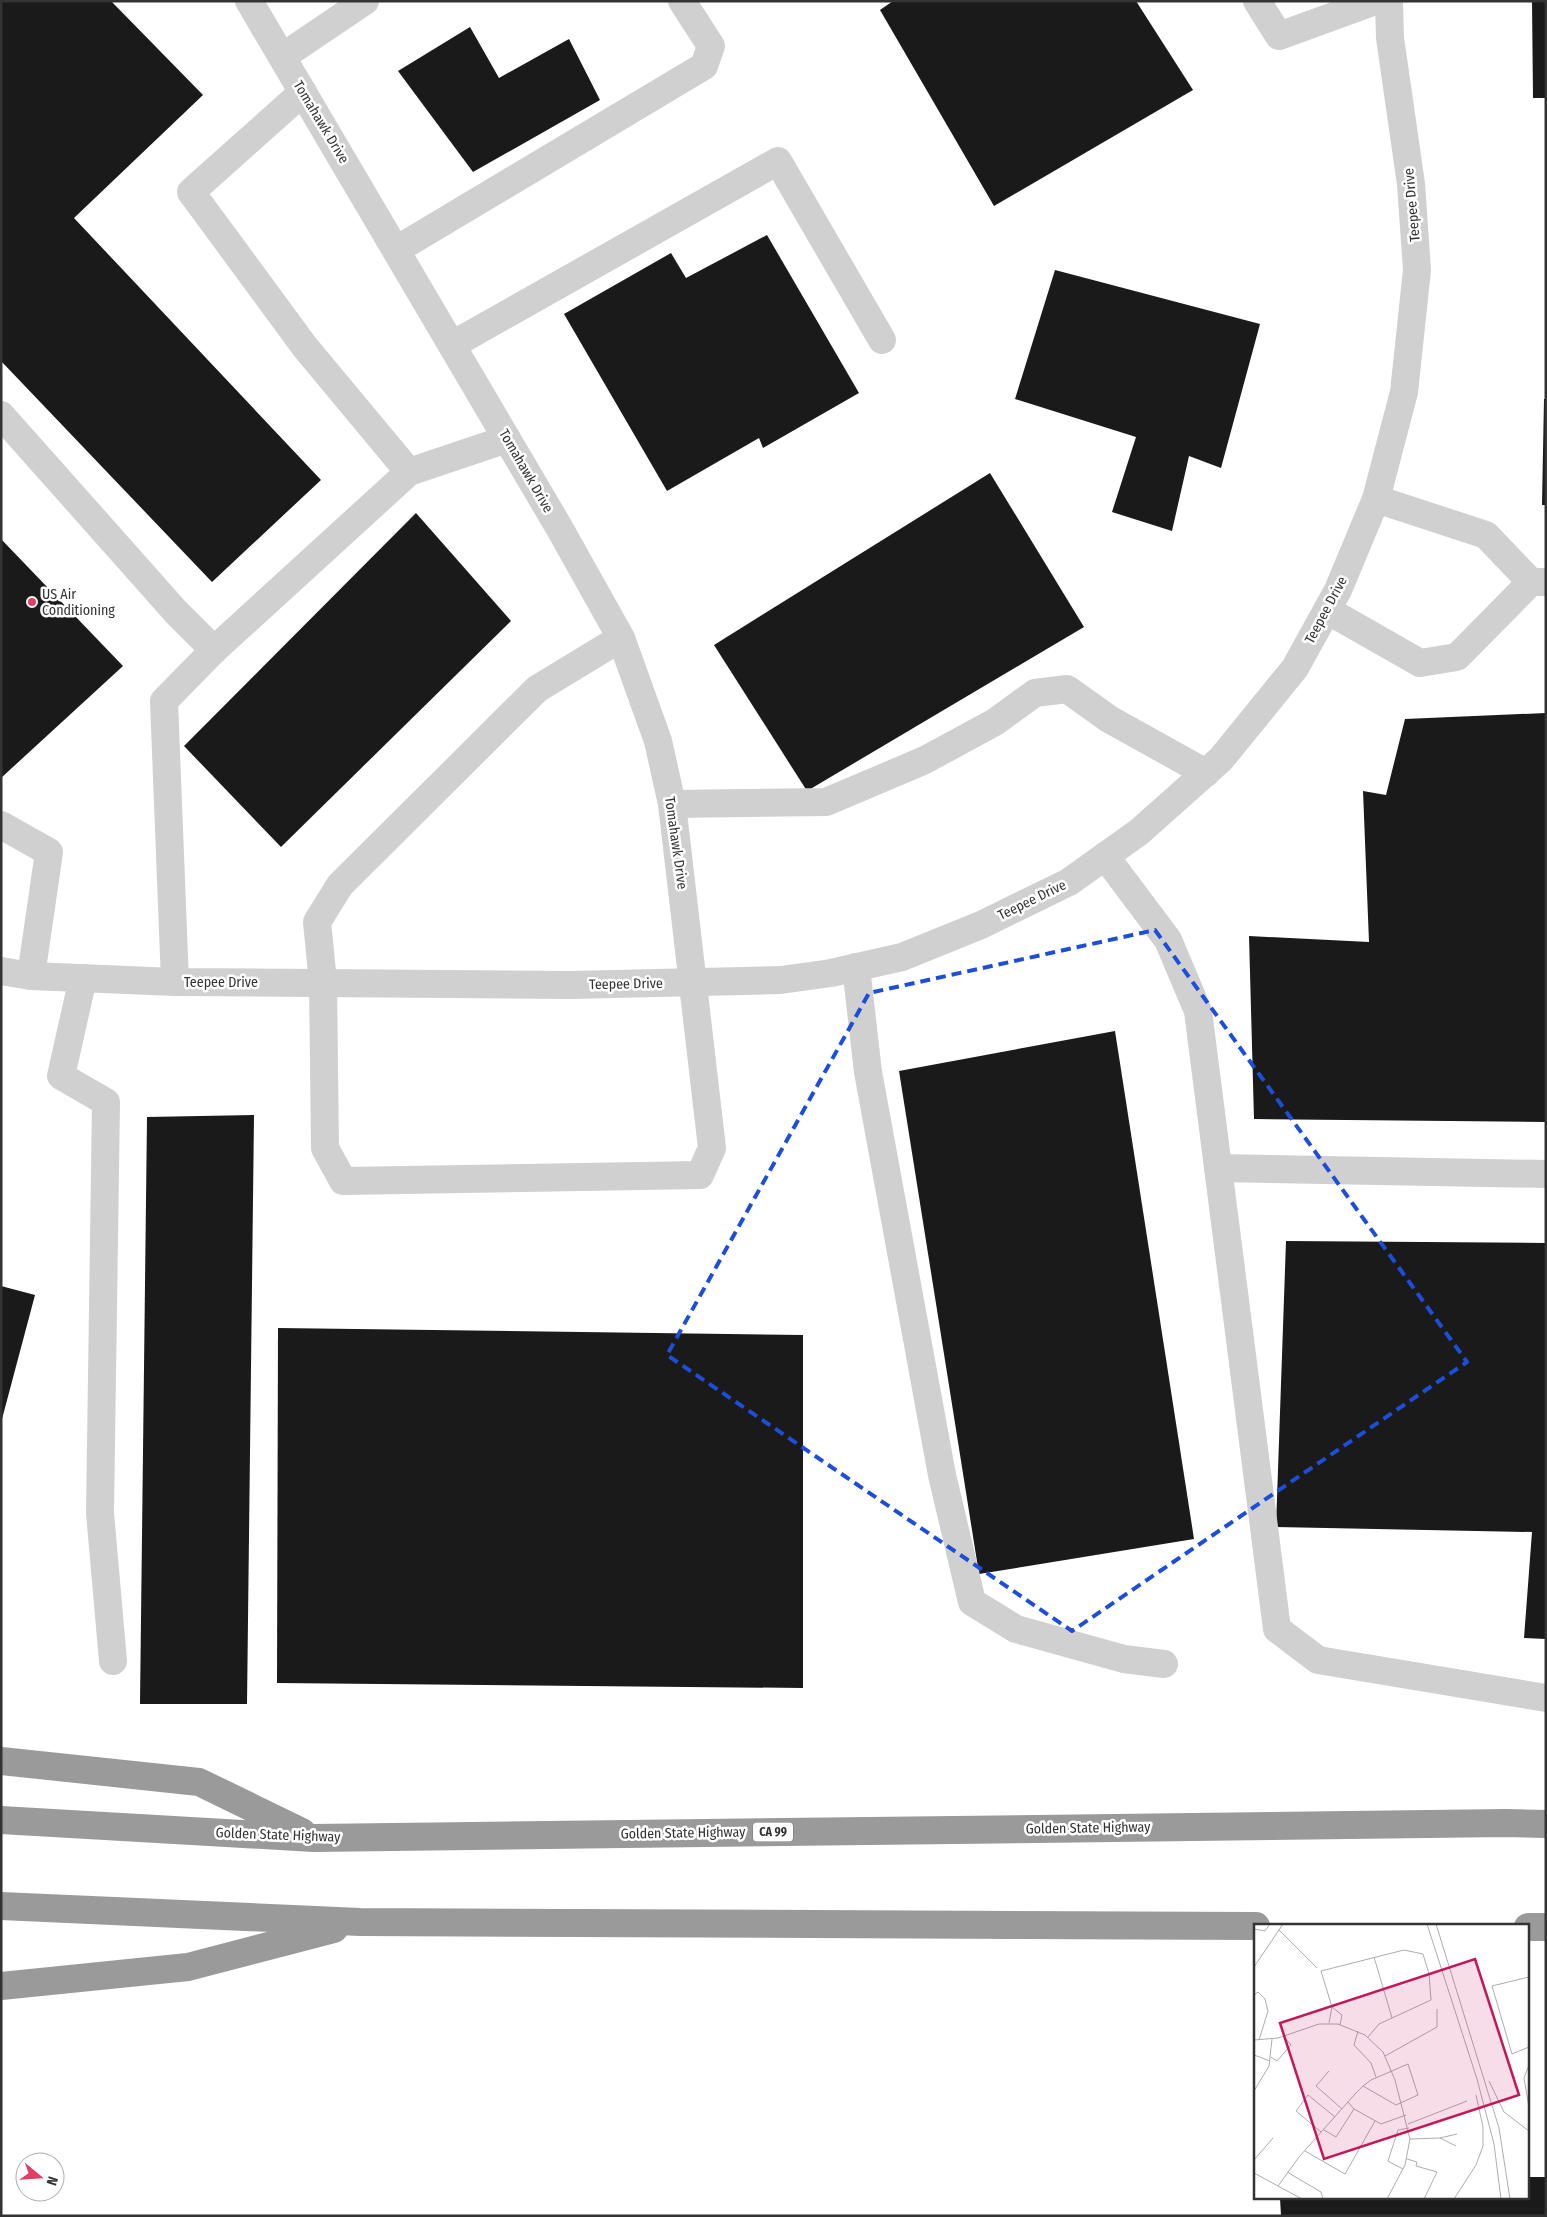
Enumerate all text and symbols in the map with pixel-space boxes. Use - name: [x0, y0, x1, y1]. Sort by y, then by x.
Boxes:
- street label: Tomahawk Drive: [290, 78, 352, 167]
- street label: Teepee Drive: [1400, 167, 1424, 242]
- street label: Tomahawk Drive: [495, 426, 557, 516]
- street label: Teepee Drive: [1301, 573, 1351, 647]
- place label: US Air Conditioning: [42, 586, 115, 619]
- marker: US Air Conditioning: [26, 596, 38, 608]
- street label: Tomahawk Drive: [661, 796, 691, 891]
- street label: Teepee Drive: [995, 876, 1069, 924]
- street label: Teepee Drive: [184, 974, 258, 991]
- street label: Teepee Drive: [589, 975, 663, 993]
- street label: Golden State Highway: [1025, 1818, 1151, 1838]
- road number: CA 99: [753, 1822, 793, 1841]
- street label: Golden State Highway: [620, 1823, 746, 1843]
- street label: Golden State Highway: [215, 1824, 341, 1846]
- inset map: [1254, 1924, 1530, 2200]
- north arrow: [15, 2152, 65, 2202]
- text: N: [43, 2174, 61, 2187]

